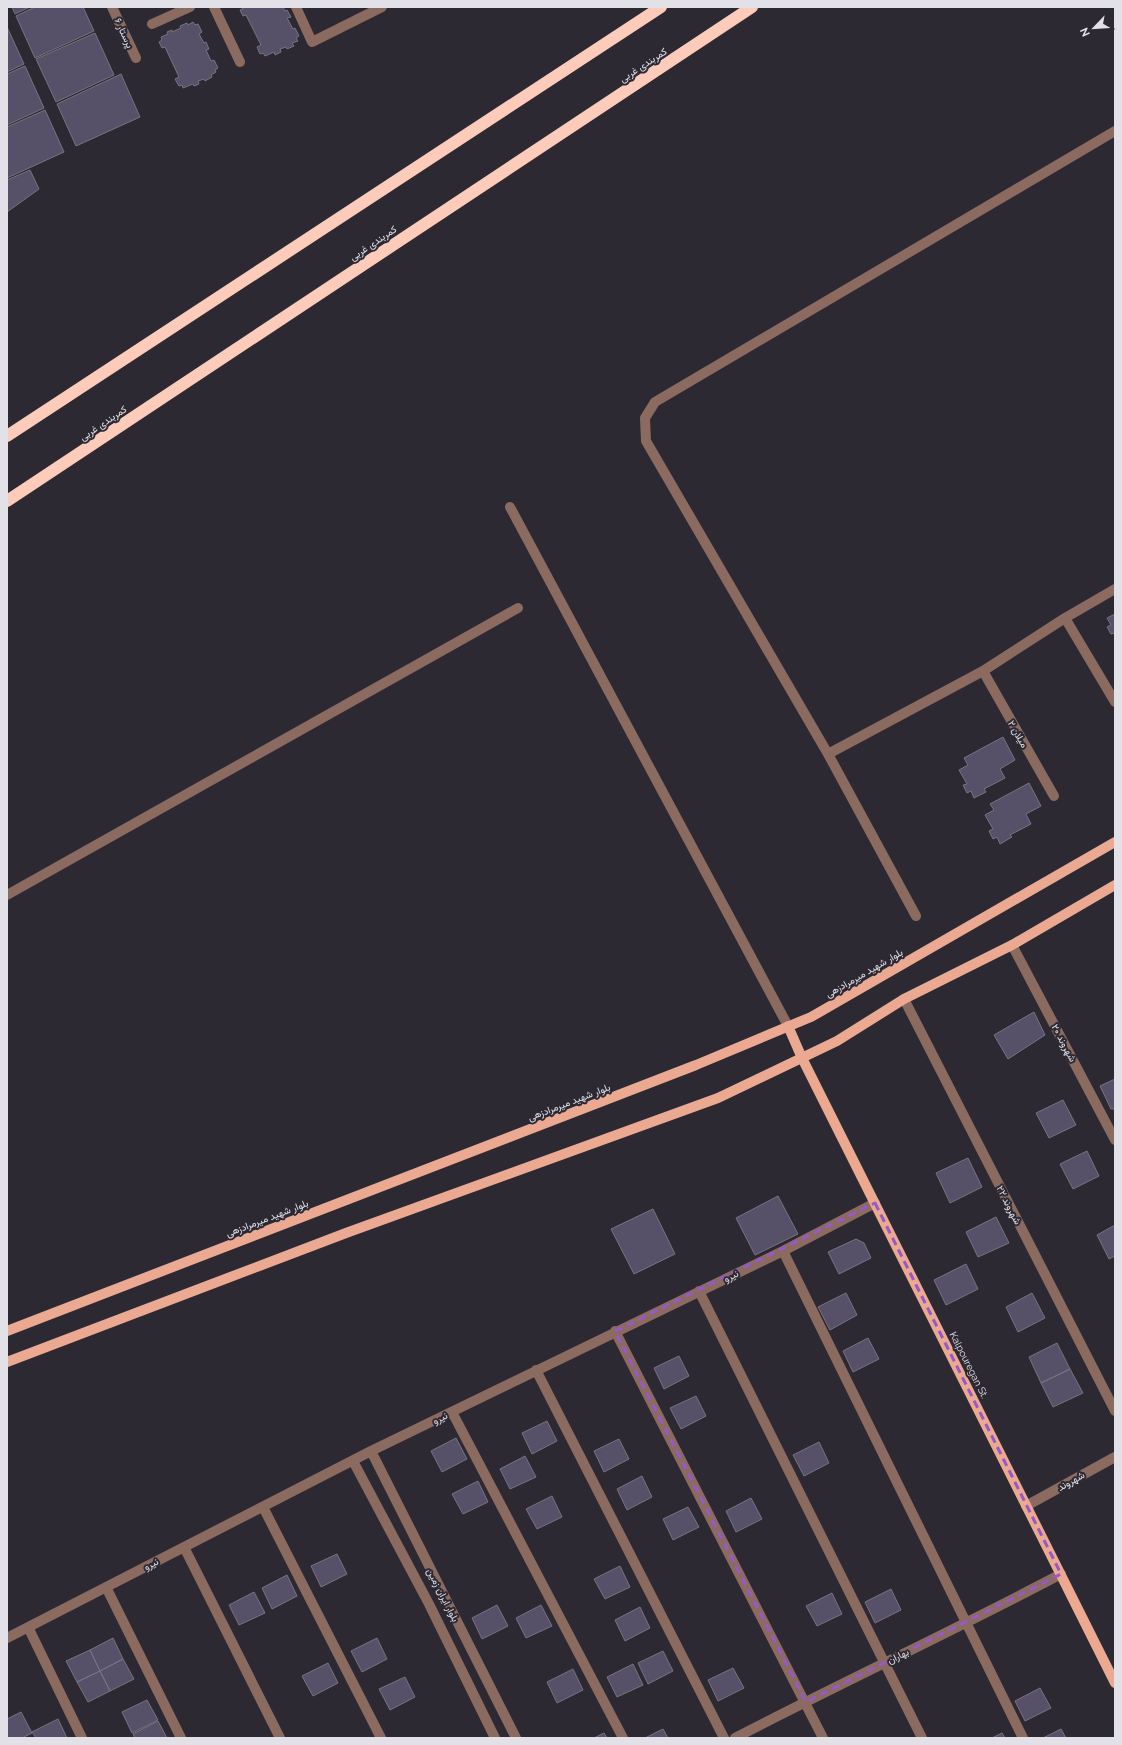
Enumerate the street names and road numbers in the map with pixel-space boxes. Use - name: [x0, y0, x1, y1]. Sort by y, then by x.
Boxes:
- street label: پرستار ۶: [111, 16, 136, 51]
- street label: کمربندی غربی: [617, 45, 670, 85]
- street label: کمربندی غربی: [347, 223, 400, 264]
- street label: کمربندی غربی: [77, 403, 130, 444]
- street label: میلان ۲: [1005, 718, 1030, 750]
- street label: بلوار شهید میرمرادزهی: [823, 946, 905, 1000]
- street label: شهروند ۲۰: [1049, 1022, 1079, 1064]
- street label: بلوار شهید میرمرادزهی: [526, 1081, 612, 1124]
- street label: شهروند ۲۲: [994, 1184, 1024, 1227]
- street label: بلوار شهید میرمرادزهی: [224, 1197, 310, 1240]
- street label: نیرو: [722, 1268, 741, 1285]
- street label: Kalpouregan St.: [948, 1330, 991, 1400]
- street label: نیرو: [431, 1410, 450, 1427]
- street label: شهروند: [1056, 1469, 1087, 1494]
- street label: نیرو: [142, 1556, 161, 1573]
- street label: بلوار ایران زمین: [424, 1566, 461, 1624]
- street label: بهاران: [886, 1646, 911, 1667]

